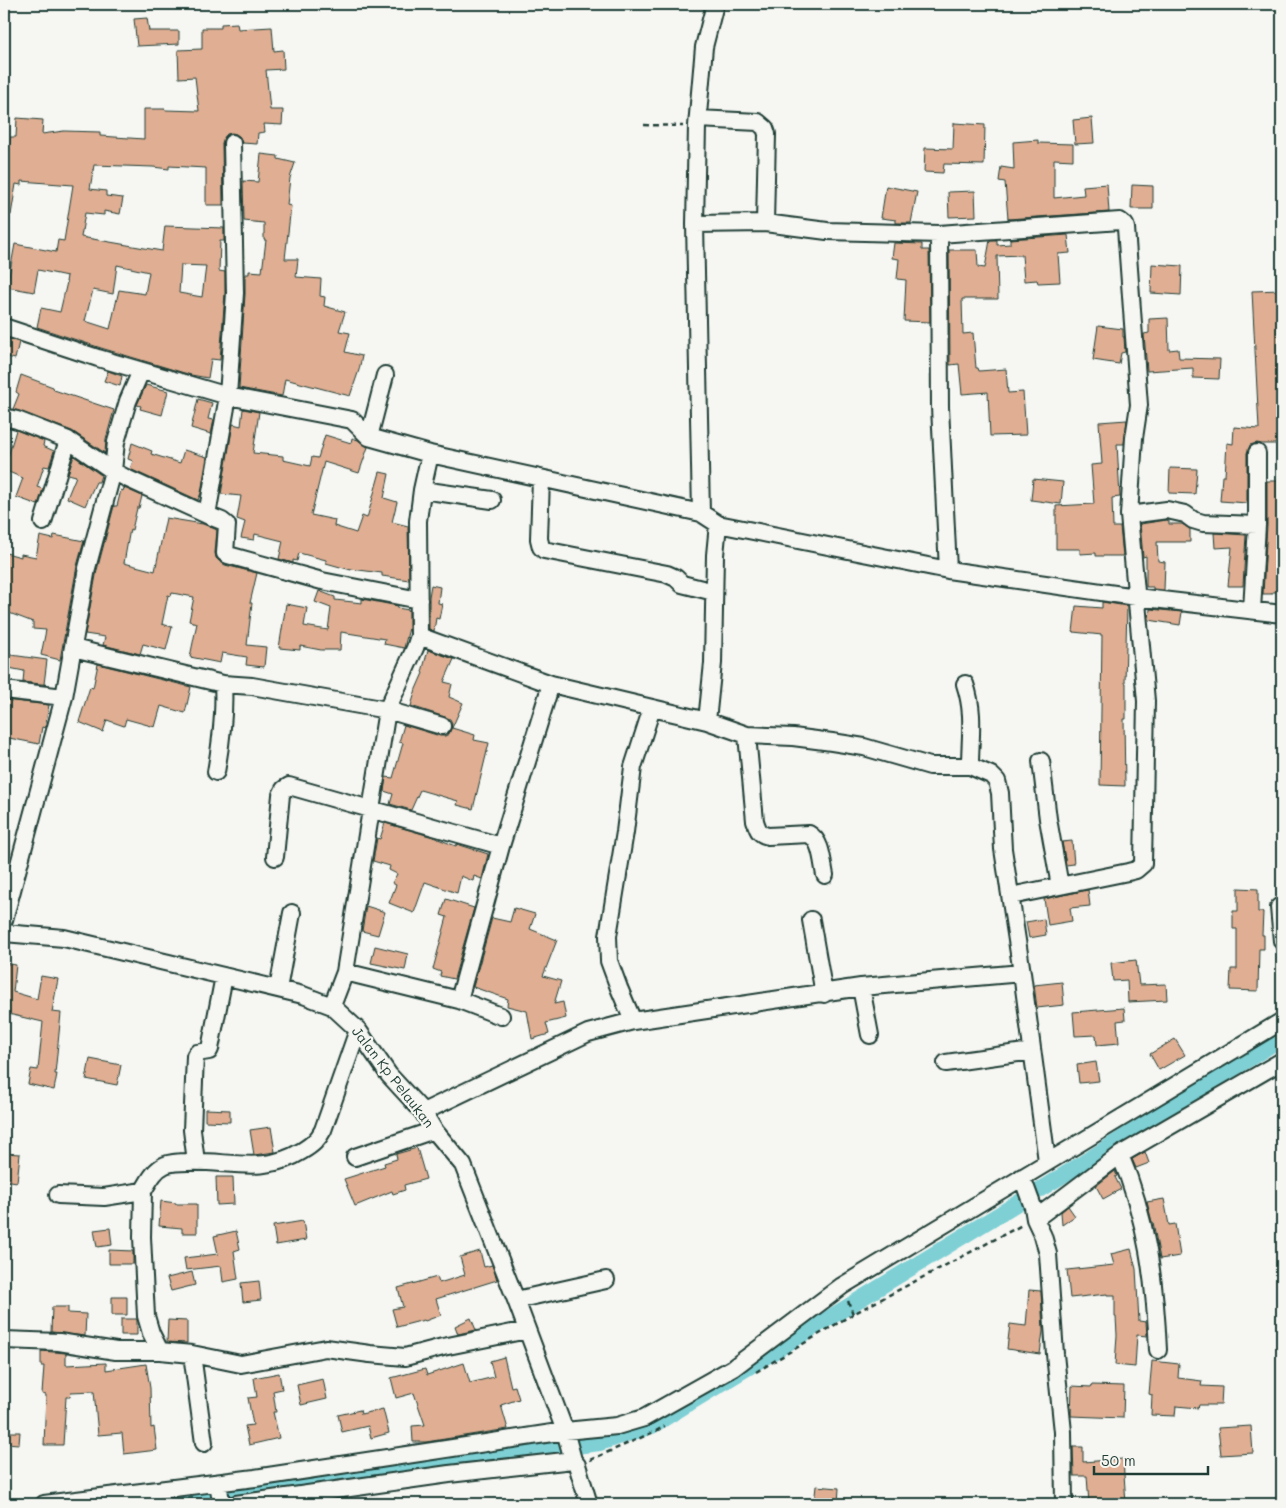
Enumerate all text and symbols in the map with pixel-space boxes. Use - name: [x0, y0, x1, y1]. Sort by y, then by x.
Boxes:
- street label: Jalan Kp Pelaukan: [348, 1022, 439, 1131]
- scale bar: [1094, 1443, 1207, 1475]
- text: 50 m: [1101, 1450, 1136, 1470]

